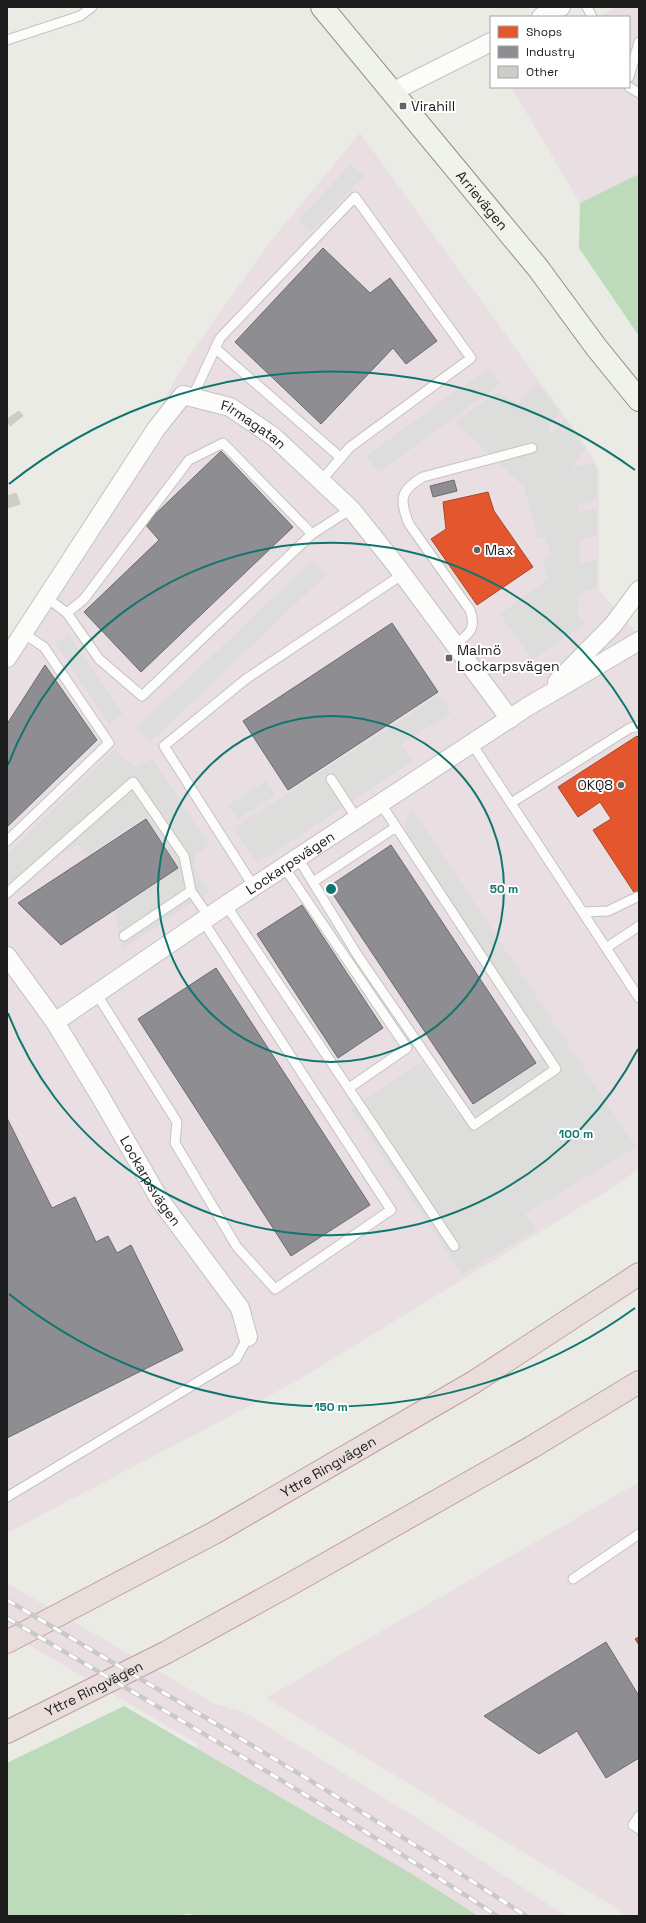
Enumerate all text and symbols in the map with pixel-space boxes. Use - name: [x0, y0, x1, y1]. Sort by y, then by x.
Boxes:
- legend: [490, 16, 630, 88]
- text: Shops: [526, 24, 562, 40]
- text: Industry: [526, 44, 575, 60]
- text: Other: [526, 64, 559, 80]
- place label: Virahill: [411, 97, 455, 115]
- marker: Virahill: [398, 101, 408, 111]
- street label: Arrievägen: [452, 167, 512, 234]
- street label: Firmagatan: [219, 396, 290, 453]
- place label: Max: [485, 541, 513, 559]
- marker: Max: [472, 545, 482, 555]
- place label: Malmö Lockarpsvägen: [457, 641, 560, 675]
- marker: Malmö Lockarpsvägen: [444, 653, 454, 663]
- place label: OKQ8: [577, 776, 613, 794]
- marker: OKQ8: [616, 780, 626, 790]
- street label: Lockarpsvägen: [242, 827, 338, 899]
- text: 50 m: [490, 881, 518, 897]
- centre of rings: [324, 882, 338, 896]
- text: 100 m: [559, 1126, 593, 1142]
- street label: Lockarpsvägen: [116, 1133, 185, 1229]
- text: 150 m: [314, 1399, 348, 1415]
- street label: Yttre Ringvägen: [277, 1432, 379, 1501]
- street label: Yttre Ringvägen: [42, 1657, 146, 1721]

